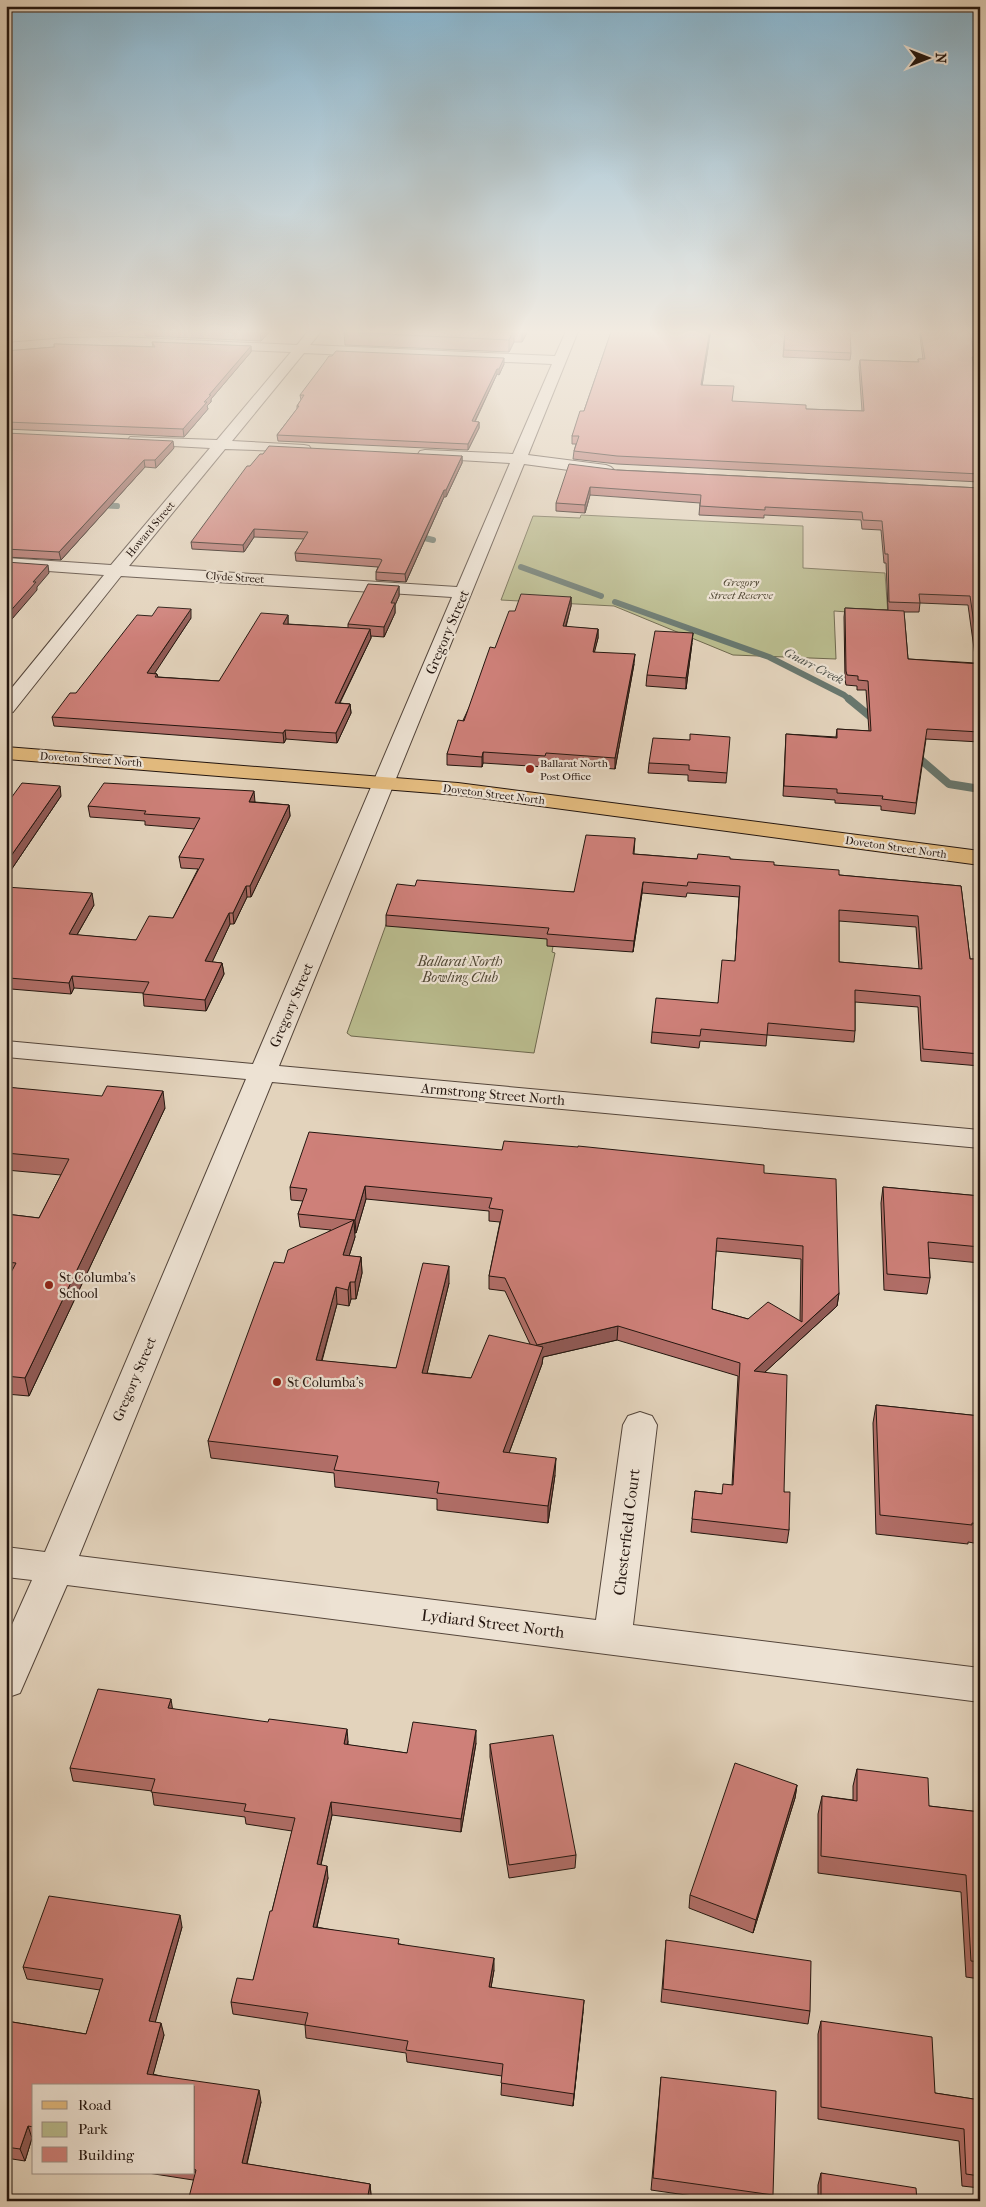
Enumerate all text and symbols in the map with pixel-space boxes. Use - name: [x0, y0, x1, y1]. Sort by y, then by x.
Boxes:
- north arrow: [904, 32, 954, 82]
- text: N: [932, 53, 949, 64]
- street label: Howard Street: [123, 499, 178, 560]
- street label: Clyde Street: [205, 569, 265, 586]
- park label: Gregory Street Reserve: [708, 576, 773, 602]
- street label: Gregory Street: [422, 587, 473, 677]
- water label: Gnarr Creek: [782, 645, 846, 687]
- street label: Doveton Street North: [39, 749, 143, 770]
- place label: Ballarat North Post Office: [540, 757, 609, 783]
- marker: Ballarat North Post Office: [524, 763, 536, 775]
- street label: Doveton Street North: [442, 782, 546, 807]
- street label: Doveton Street North: [844, 834, 948, 861]
- park label: Ballarat North Bowling Club: [416, 953, 503, 986]
- street label: Gregory Street: [266, 960, 317, 1050]
- street label: Armstrong Street North: [419, 1080, 566, 1109]
- place label: St Columba's School: [59, 1269, 136, 1302]
- marker: St Columba's School: [43, 1279, 55, 1291]
- street label: Gregory Street: [109, 1334, 160, 1424]
- place label: St Columba's: [287, 1374, 364, 1391]
- marker: St Columba's: [271, 1376, 283, 1388]
- street label: Chesterfield Court: [609, 1467, 644, 1597]
- street label: Lydiard Street North: [420, 1605, 566, 1642]
- legend: [32, 2084, 195, 2174]
- text: Road: [78, 2096, 112, 2114]
- text: Park: [78, 2120, 108, 2138]
- text: Building: [78, 2146, 135, 2164]

